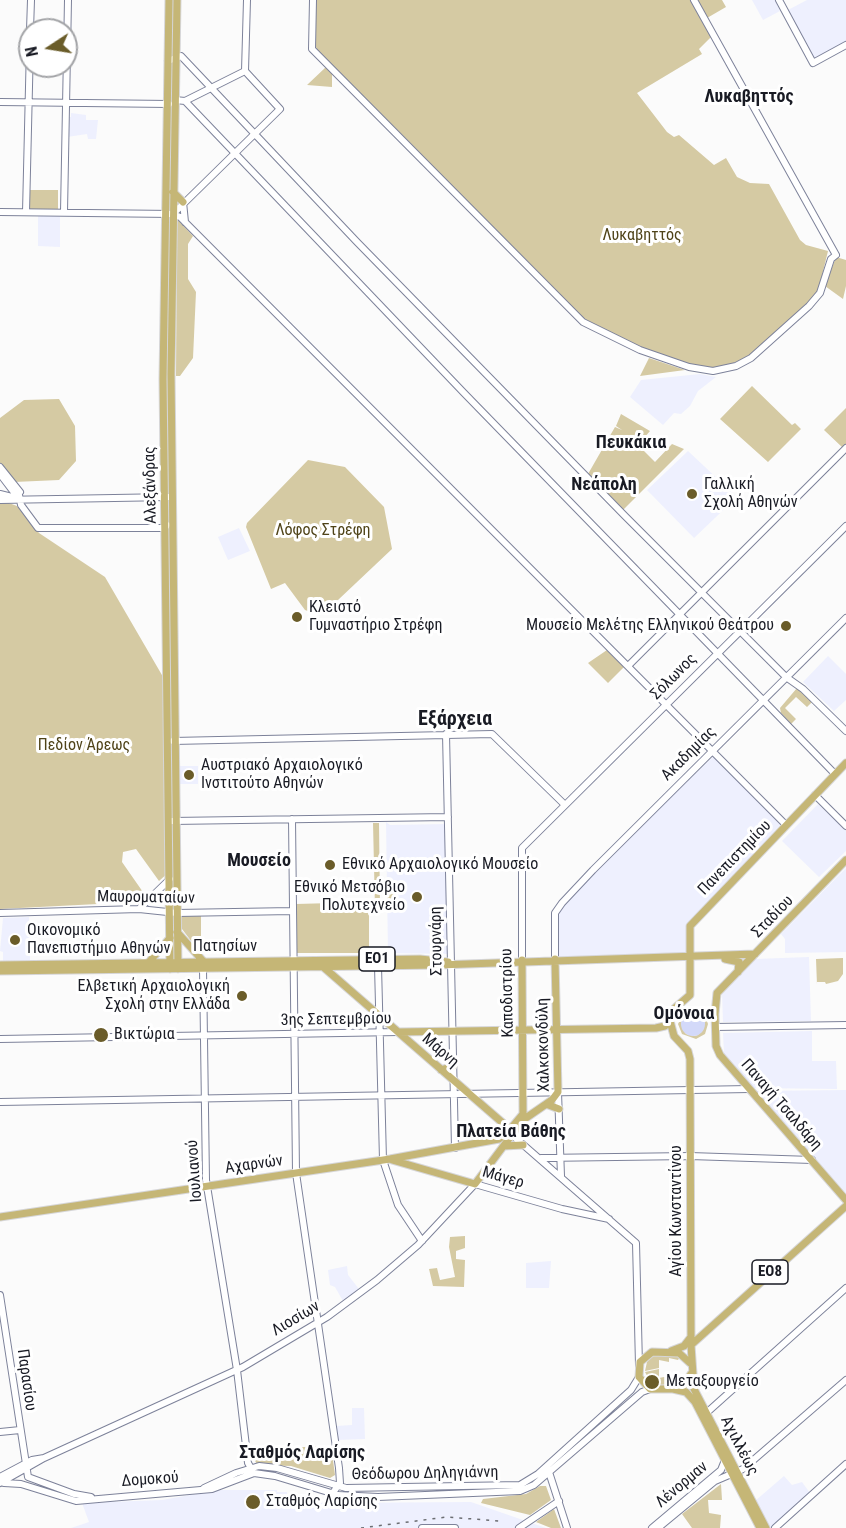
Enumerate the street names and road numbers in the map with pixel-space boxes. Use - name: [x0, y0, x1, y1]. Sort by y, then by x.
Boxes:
- street label: Αλεξάνδρας: [141, 446, 161, 524]
- street label: Σόλωνος: [647, 650, 701, 704]
- street label: Ακαδημίας: [658, 723, 720, 785]
- street label: Πανεπιστημίου: [694, 816, 776, 900]
- street label: Μαυροματαίων: [97, 888, 195, 908]
- street label: Σταδίου: [748, 892, 798, 942]
- street label: Στουρνάρη: [427, 906, 447, 976]
- street label: Πατησίων: [193, 937, 257, 957]
- road number: ΕΟ1: [359, 947, 395, 971]
- street label: Καποδιστρίου: [498, 948, 518, 1038]
- street label: Χαλκοκονδύλη: [534, 998, 554, 1092]
- street label: 3ης Σεπτεμβρίου: [280, 1009, 392, 1031]
- street label: Μάρνη: [418, 1030, 462, 1072]
- street label: Παναγή Τσαλδάρη: [736, 1056, 826, 1154]
- street label: Ιουλιανού: [183, 1139, 207, 1203]
- street label: Αγίου Κωνσταντίνου: [667, 1145, 687, 1277]
- street label: Αχαρνών: [224, 1151, 284, 1179]
- street label: Μάγερ: [480, 1163, 526, 1193]
- road number: ΕΟ8: [752, 1260, 788, 1284]
- street label: Λιοσίων: [268, 1297, 324, 1341]
- street label: Παρασίου: [12, 1348, 40, 1412]
- street label: Αχιλλέως: [716, 1413, 762, 1479]
- street label: Λένορμαν: [652, 1458, 712, 1512]
- street label: Θεόδωρου Δηληγιάννη: [351, 1463, 499, 1485]
- street label: Δομοκού: [121, 1468, 179, 1492]

